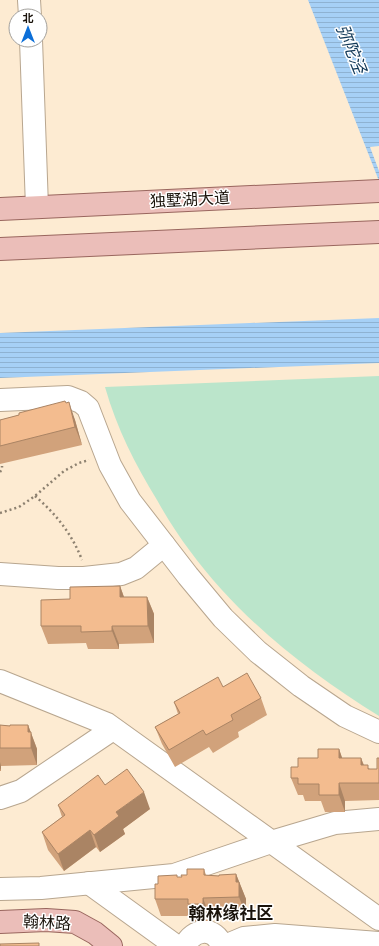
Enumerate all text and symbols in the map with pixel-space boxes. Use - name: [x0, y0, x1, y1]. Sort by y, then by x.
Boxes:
- north arrow: [8, 8, 48, 48]
- text: 北: [23, 13, 34, 24]
- water label: 弥陀泾: [334, 22, 370, 78]
- street label: 独墅湖大道: [150, 189, 230, 210]
- district label: 翰林缘社区: [189, 904, 274, 922]
- street label: 翰林路: [23, 913, 71, 932]

